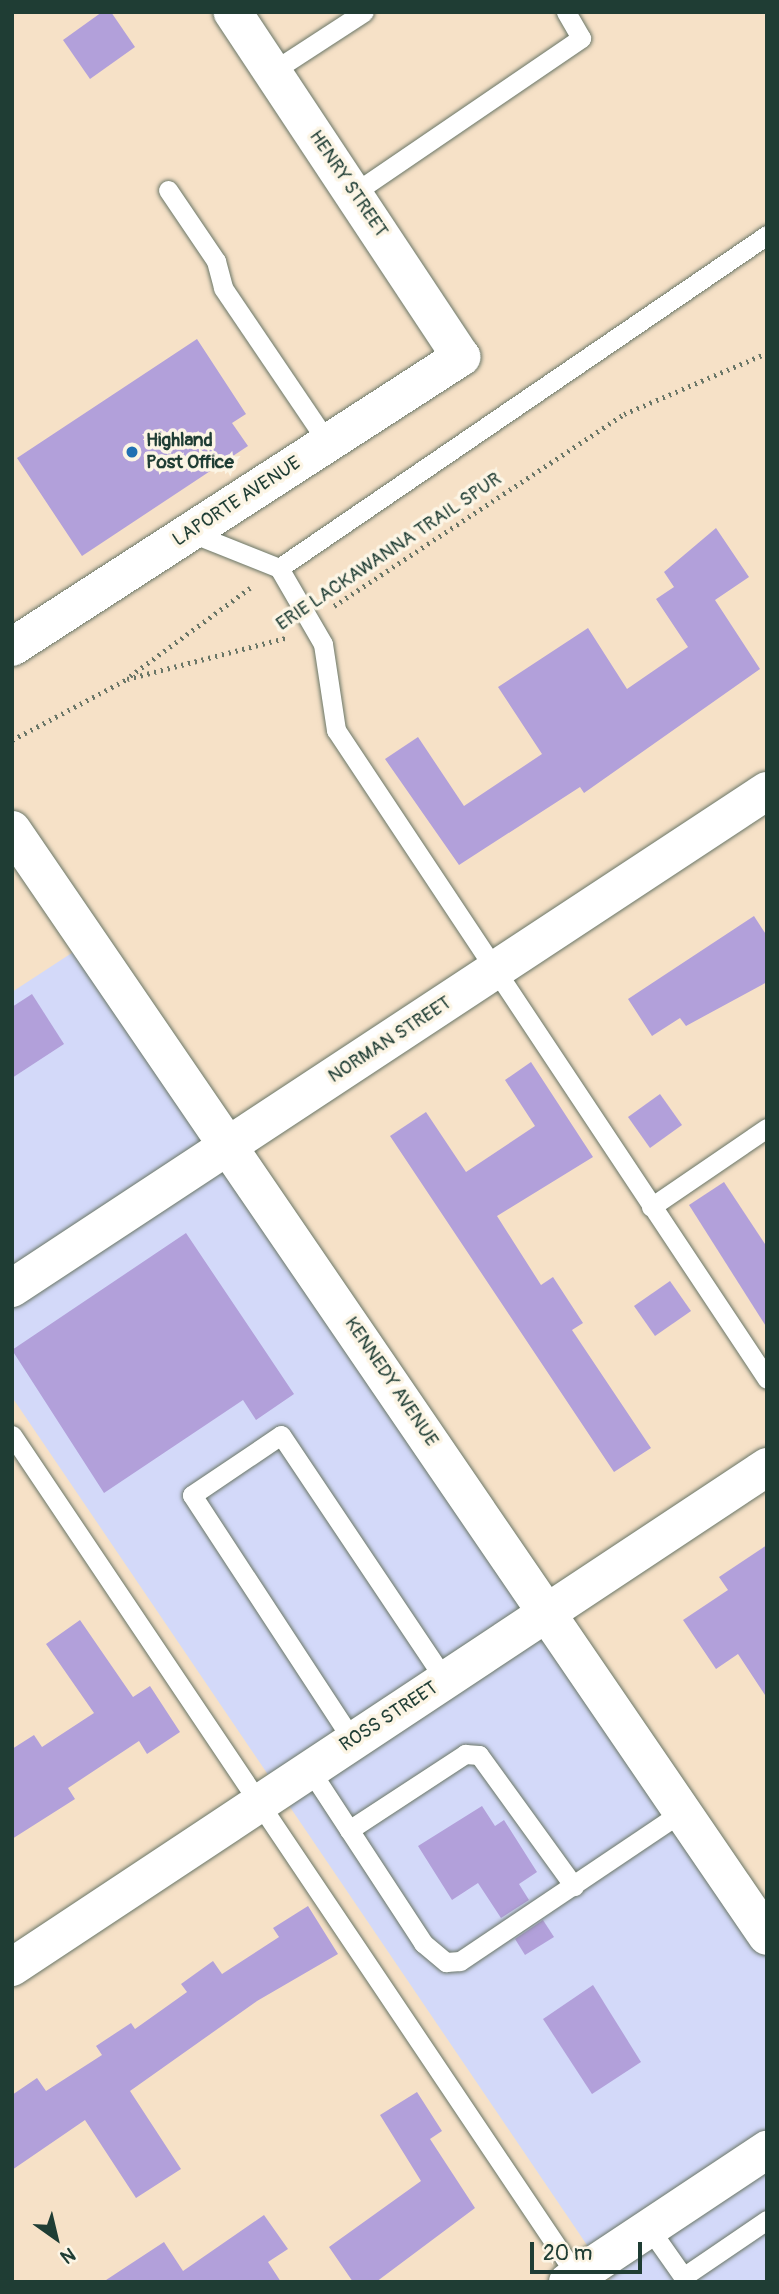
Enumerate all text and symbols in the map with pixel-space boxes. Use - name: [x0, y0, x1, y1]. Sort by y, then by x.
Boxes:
- street label: HENRY STREET: [304, 126, 392, 242]
- place label: Highland Post Office: [146, 430, 234, 474]
- marker: Highland Post Office: [124, 444, 140, 460]
- street label: LAPORTE AVENUE: [169, 452, 305, 552]
- street label: ERIE LACKAWANNA TRAIL SPUR: [272, 468, 506, 636]
- street label: NORMAN STREET: [324, 992, 456, 1088]
- street label: KENNEDY AVENUE: [339, 1313, 443, 1451]
- street label: ROSS STREET: [336, 1677, 442, 1757]
- north arrow: [21, 2203, 91, 2273]
- scale bar: [534, 2228, 646, 2272]
- text: 20 m: [543, 2240, 592, 2267]
- text: N: [56, 2242, 80, 2269]

